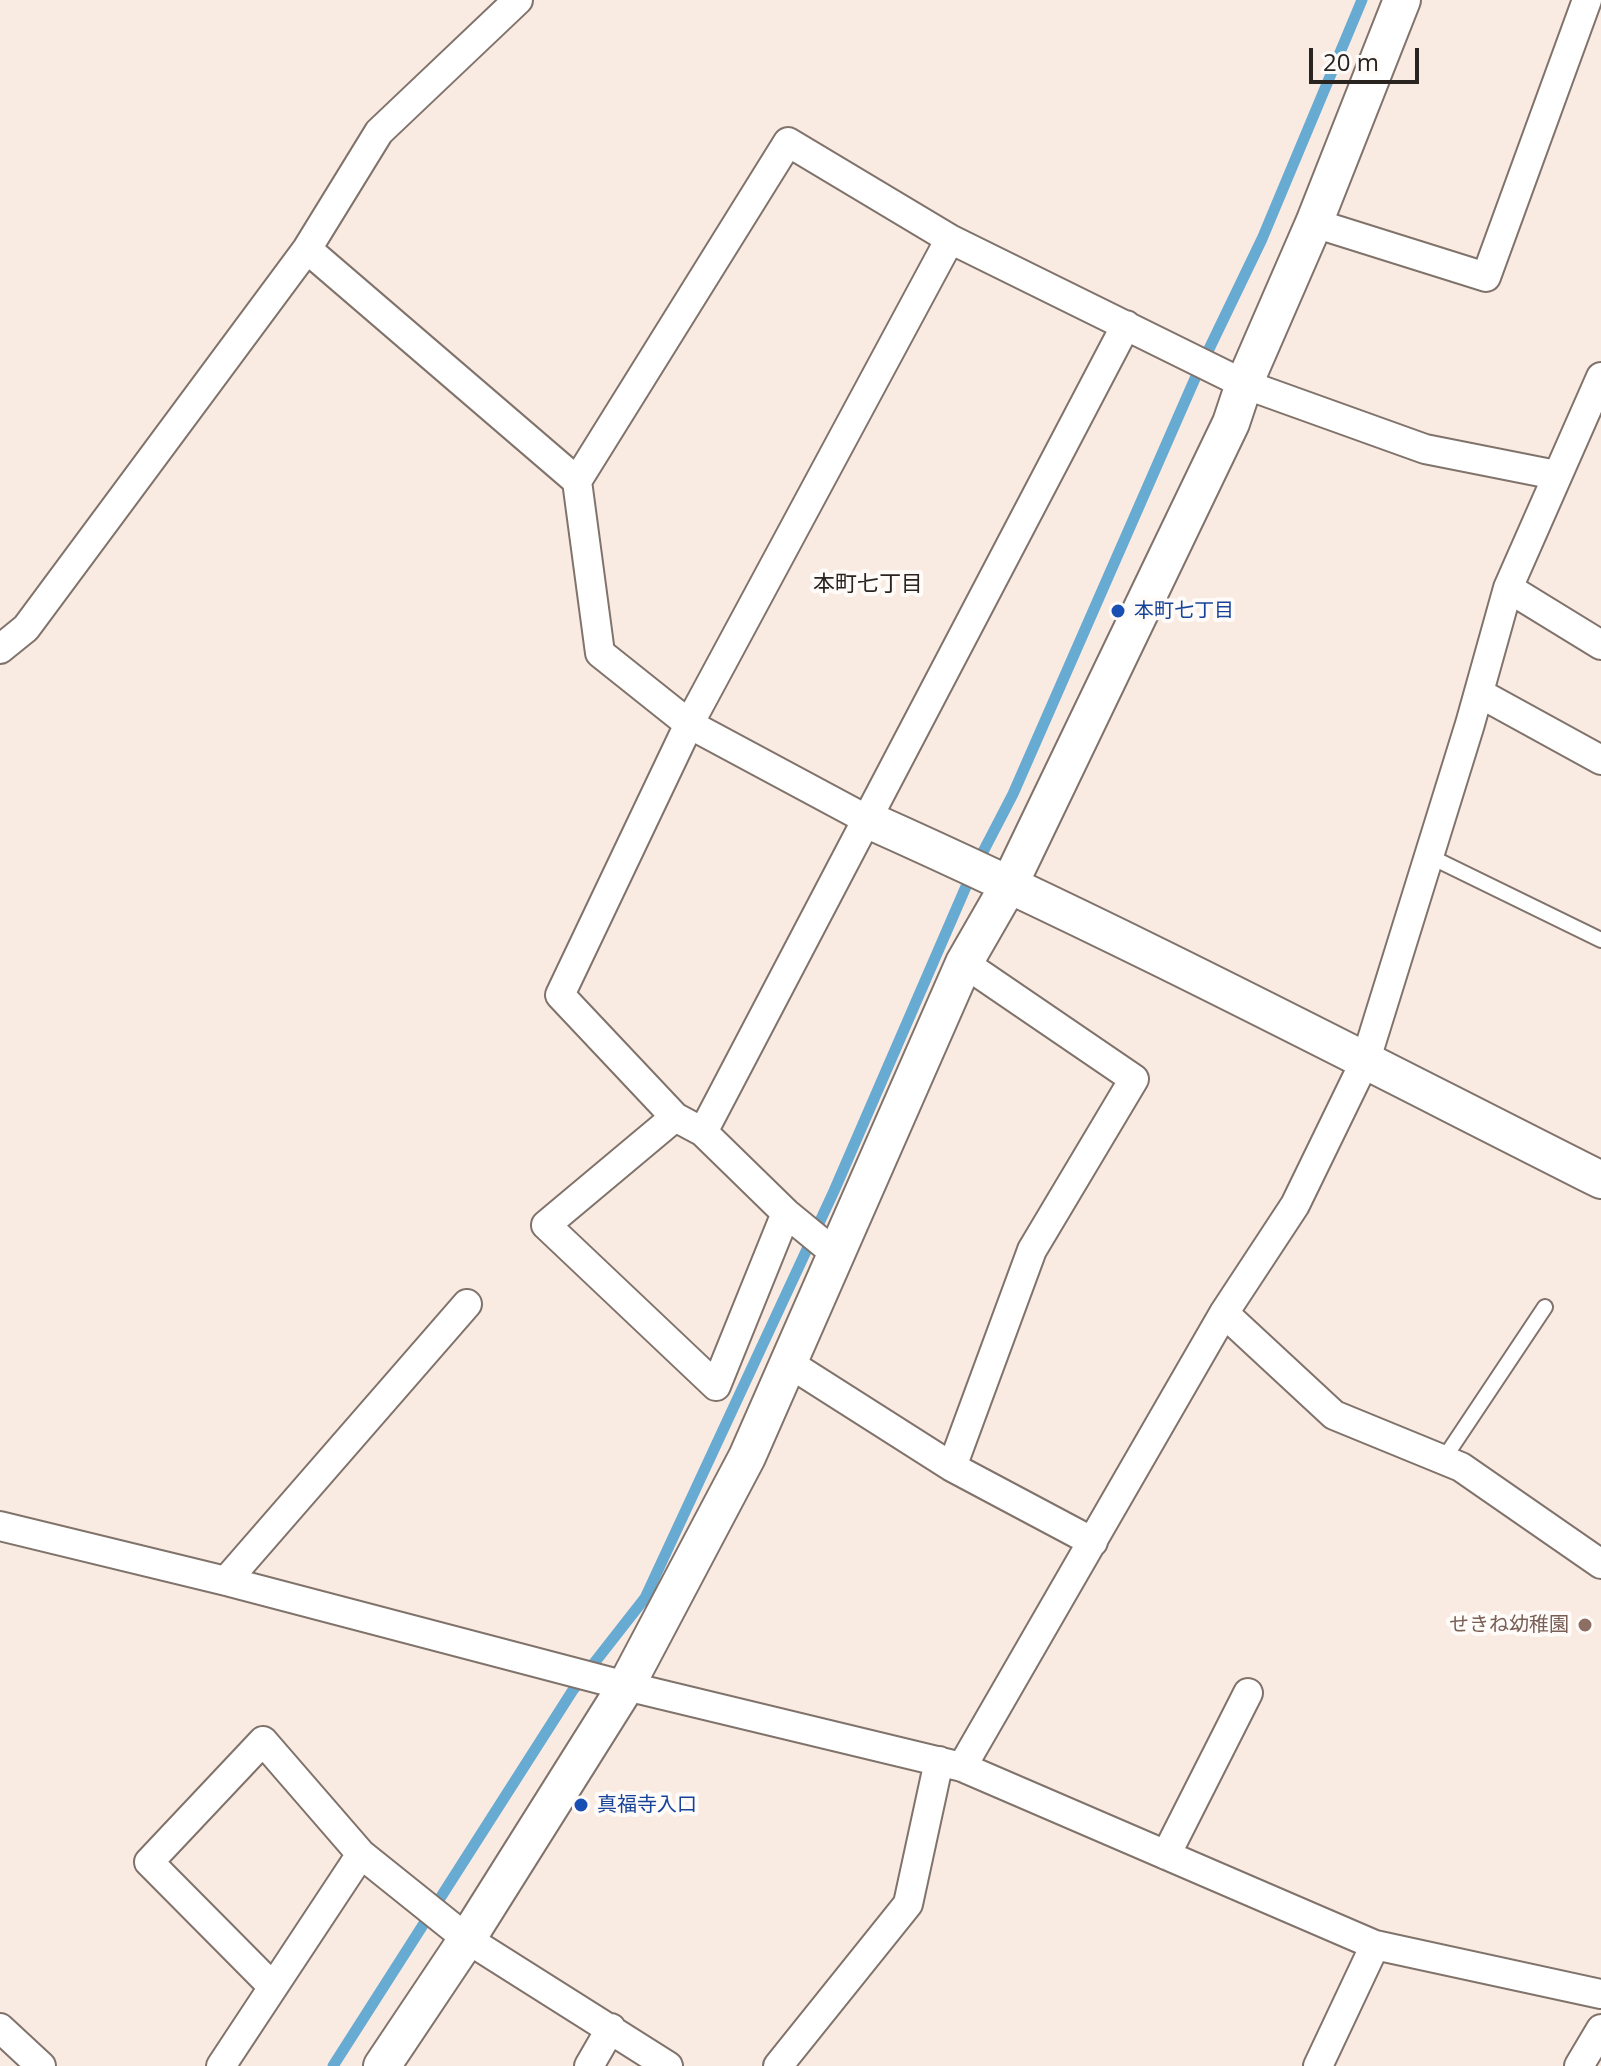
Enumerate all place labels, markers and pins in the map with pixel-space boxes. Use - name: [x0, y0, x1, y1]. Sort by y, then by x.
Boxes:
- place label: 本町七丁目: [1134, 599, 1234, 623]
- marker: 本町七丁目: [1109, 602, 1127, 620]
- place label: せきね幼稚園: [1449, 1613, 1569, 1637]
- marker: せきね幼稚園: [1576, 1616, 1594, 1634]
- place label: 真福寺入口: [597, 1793, 697, 1817]
- marker: 真福寺入口: [572, 1796, 590, 1814]

